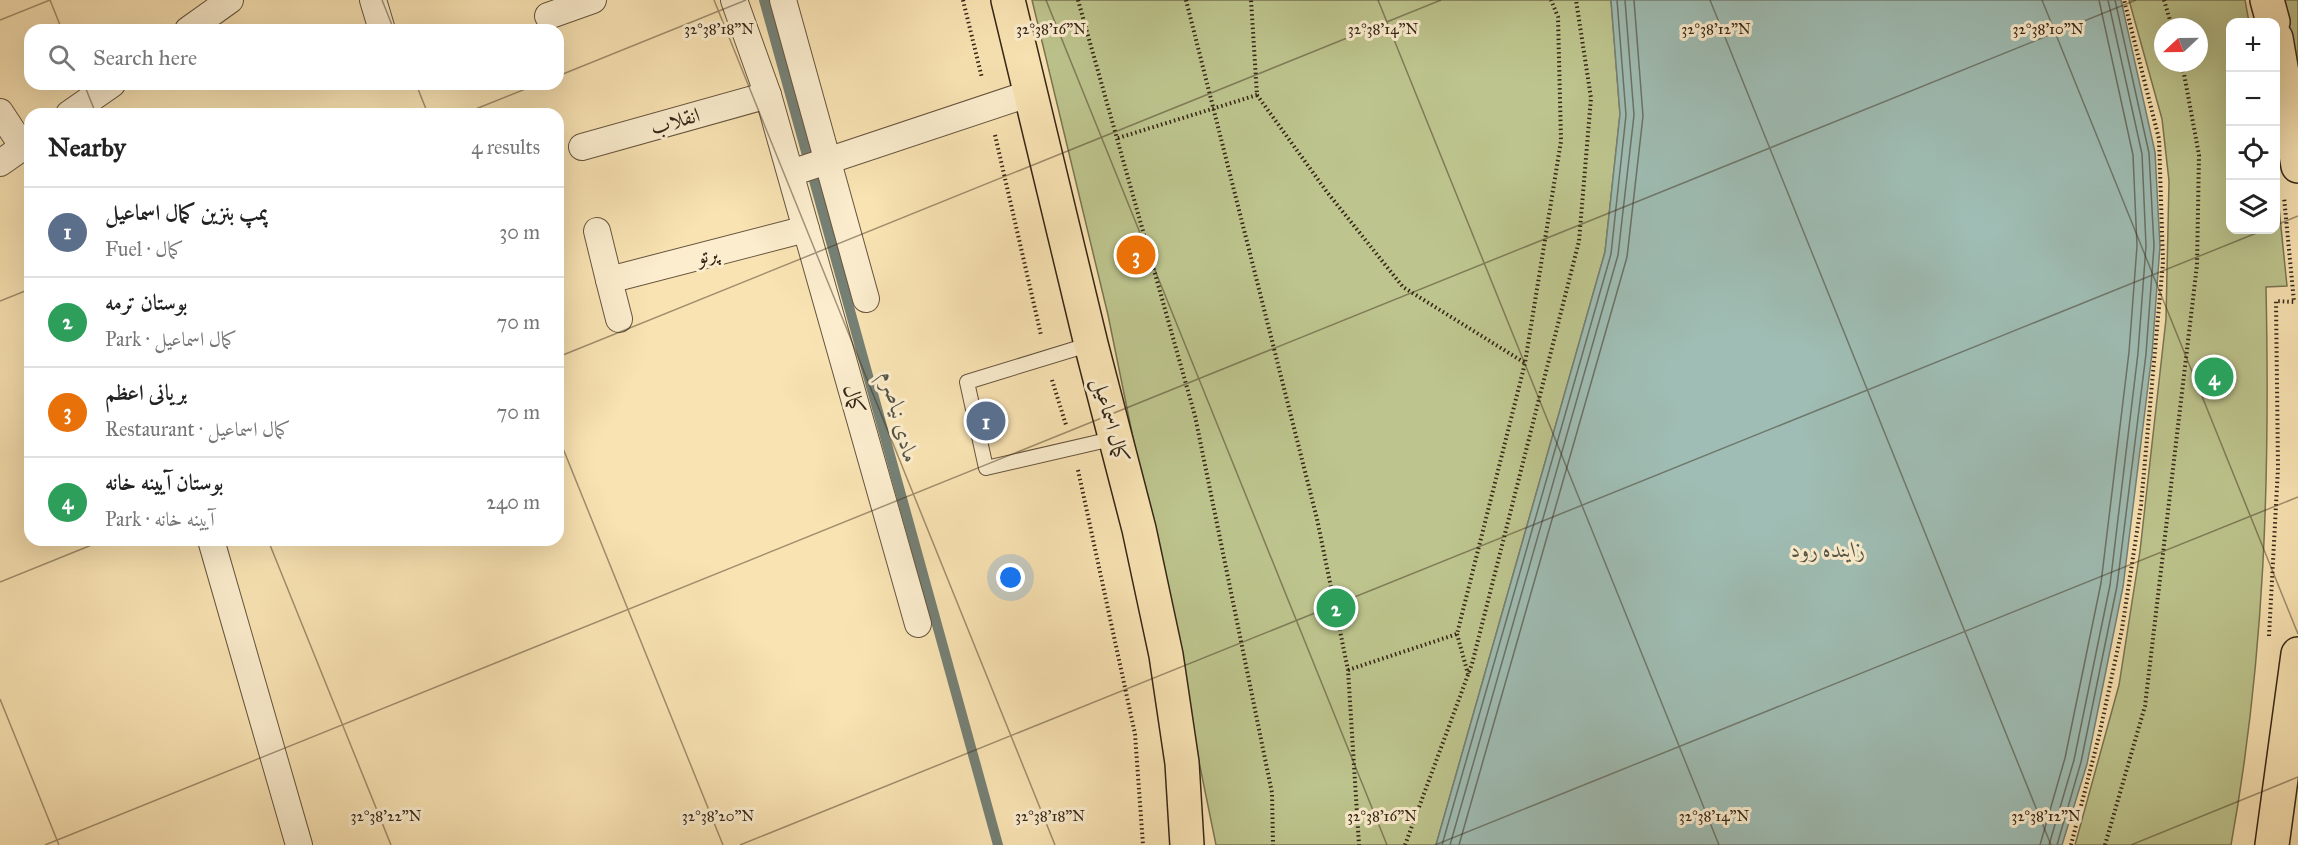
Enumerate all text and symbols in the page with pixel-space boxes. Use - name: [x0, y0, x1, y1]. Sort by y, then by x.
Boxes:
- north arrow: [2154, 18, 2208, 72]
- map controls: [2226, 18, 2280, 234]
- button: +: [2226, 18, 2280, 72]
- text: 32°38'18"N: [684, 20, 754, 38]
- text: 32°38'16"N: [1016, 20, 1086, 38]
- text: 32°38'14"N: [1348, 20, 1419, 38]
- text: 32°38'12"N: [1681, 20, 1751, 38]
- text: 32°38'10"N: [2013, 20, 2084, 38]
- search box: [24, 24, 564, 90]
- icon: search: [45, 41, 78, 74]
- text: Search here: [93, 44, 197, 71]
- button: −: [2226, 72, 2280, 126]
- street label: انقلاب: [647, 102, 703, 140]
- button: locate: [2226, 126, 2280, 180]
- text: Nearby: [48, 131, 126, 163]
- text: 4 results: [471, 135, 540, 159]
- button: layers: [2226, 180, 2280, 234]
- text: پمپ بنزین کمال اسماعیل: [105, 199, 268, 226]
- text: 1: [64, 220, 71, 244]
- text: 30 m: [499, 220, 540, 244]
- pin: 3: [1116, 232, 1156, 278]
- text: Fuel · کمال: [105, 237, 183, 261]
- street label: پرتو: [692, 239, 723, 271]
- text: بوستان ترمه: [105, 289, 187, 316]
- text: 2: [63, 310, 72, 334]
- text: 70 m: [497, 310, 540, 334]
- text: Park · کمال اسماعیل: [105, 327, 237, 351]
- pin: 4: [2194, 354, 2234, 400]
- water label: مادی نیاصرم: [869, 368, 925, 467]
- street label: کمال اسماعیل: [1085, 375, 1135, 466]
- text: بریانی اعظم: [105, 379, 187, 406]
- street label: کمال: [837, 381, 871, 417]
- pin: 1: [966, 398, 1006, 444]
- text: 3: [64, 400, 72, 424]
- text: 70 m: [497, 400, 540, 424]
- text: Restaurant · کمال اسماعیل: [105, 417, 290, 441]
- text: بوستان آیینه خانه: [105, 469, 223, 496]
- text: 4: [62, 490, 73, 514]
- text: 240 m: [486, 490, 540, 514]
- text: Park · آیینه خانه: [105, 507, 215, 531]
- water label: زاینده رود: [1791, 536, 1865, 563]
- your location: [996, 563, 1025, 592]
- pin: 2: [1316, 586, 1356, 630]
- text: 32°38'22"N: [351, 807, 422, 825]
- text: 32°38'20"N: [682, 807, 754, 825]
- text: 32°38'18"N: [1015, 807, 1085, 825]
- text: 32°38'16"N: [1347, 807, 1417, 825]
- text: 32°38'14"N: [1679, 807, 1750, 825]
- text: 32°38'12"N: [2011, 807, 2081, 825]

